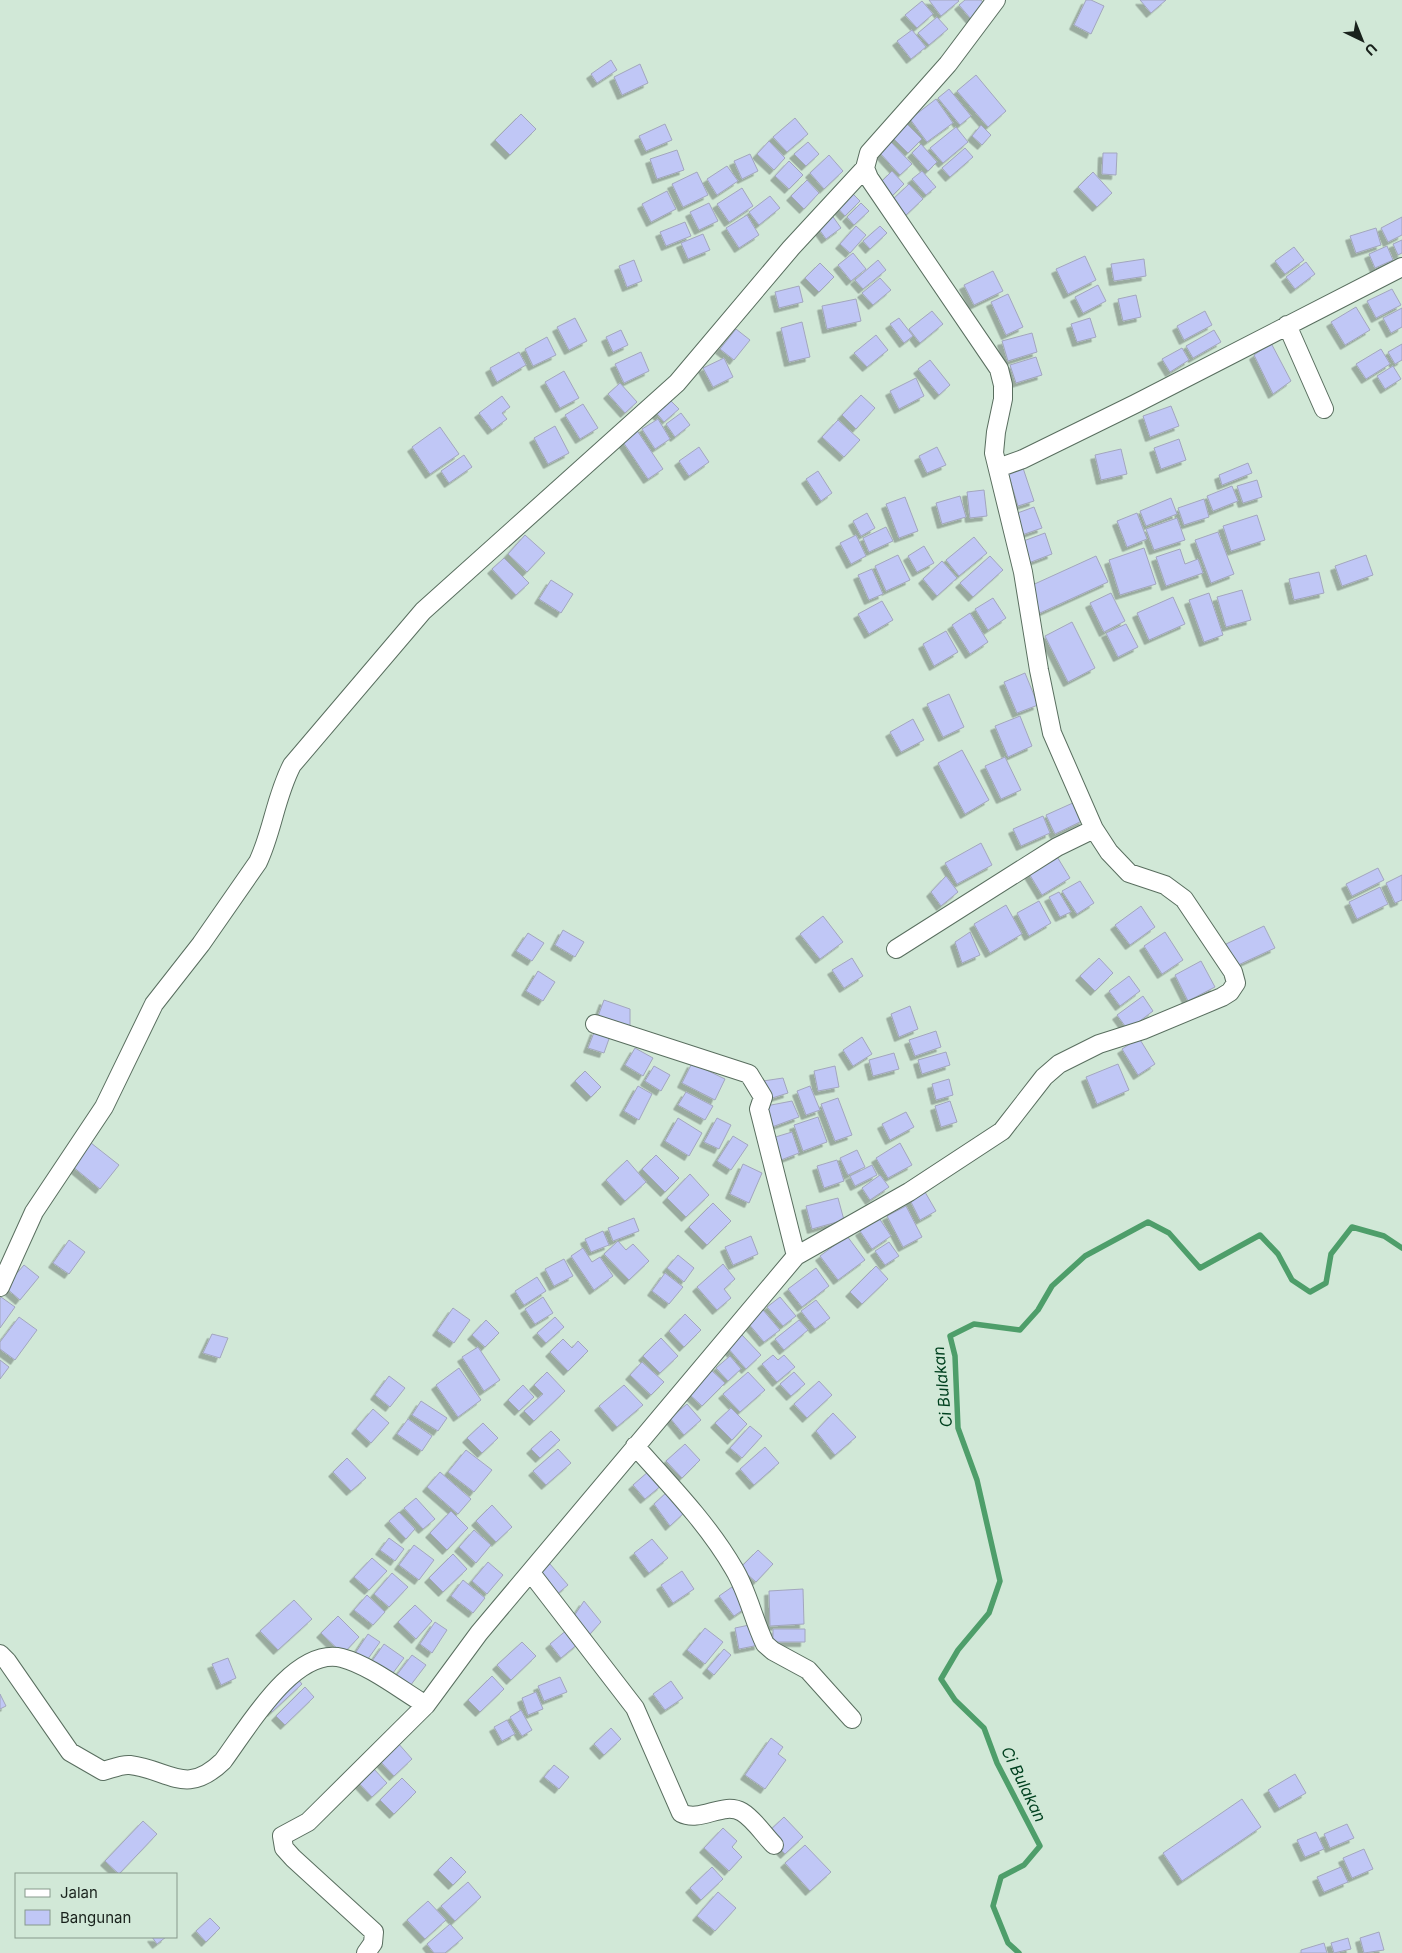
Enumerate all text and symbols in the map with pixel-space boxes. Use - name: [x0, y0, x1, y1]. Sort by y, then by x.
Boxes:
- north arrow: [1337, 15, 1387, 65]
- text: U: [1362, 40, 1381, 60]
- water label: Ci Bulakan: [928, 1345, 956, 1429]
- water label: Ci Bulakan: [997, 1743, 1051, 1825]
- legend: [15, 1873, 178, 1938]
- text: Jalan: [60, 1883, 98, 1902]
- text: Bangunan: [60, 1908, 131, 1927]

